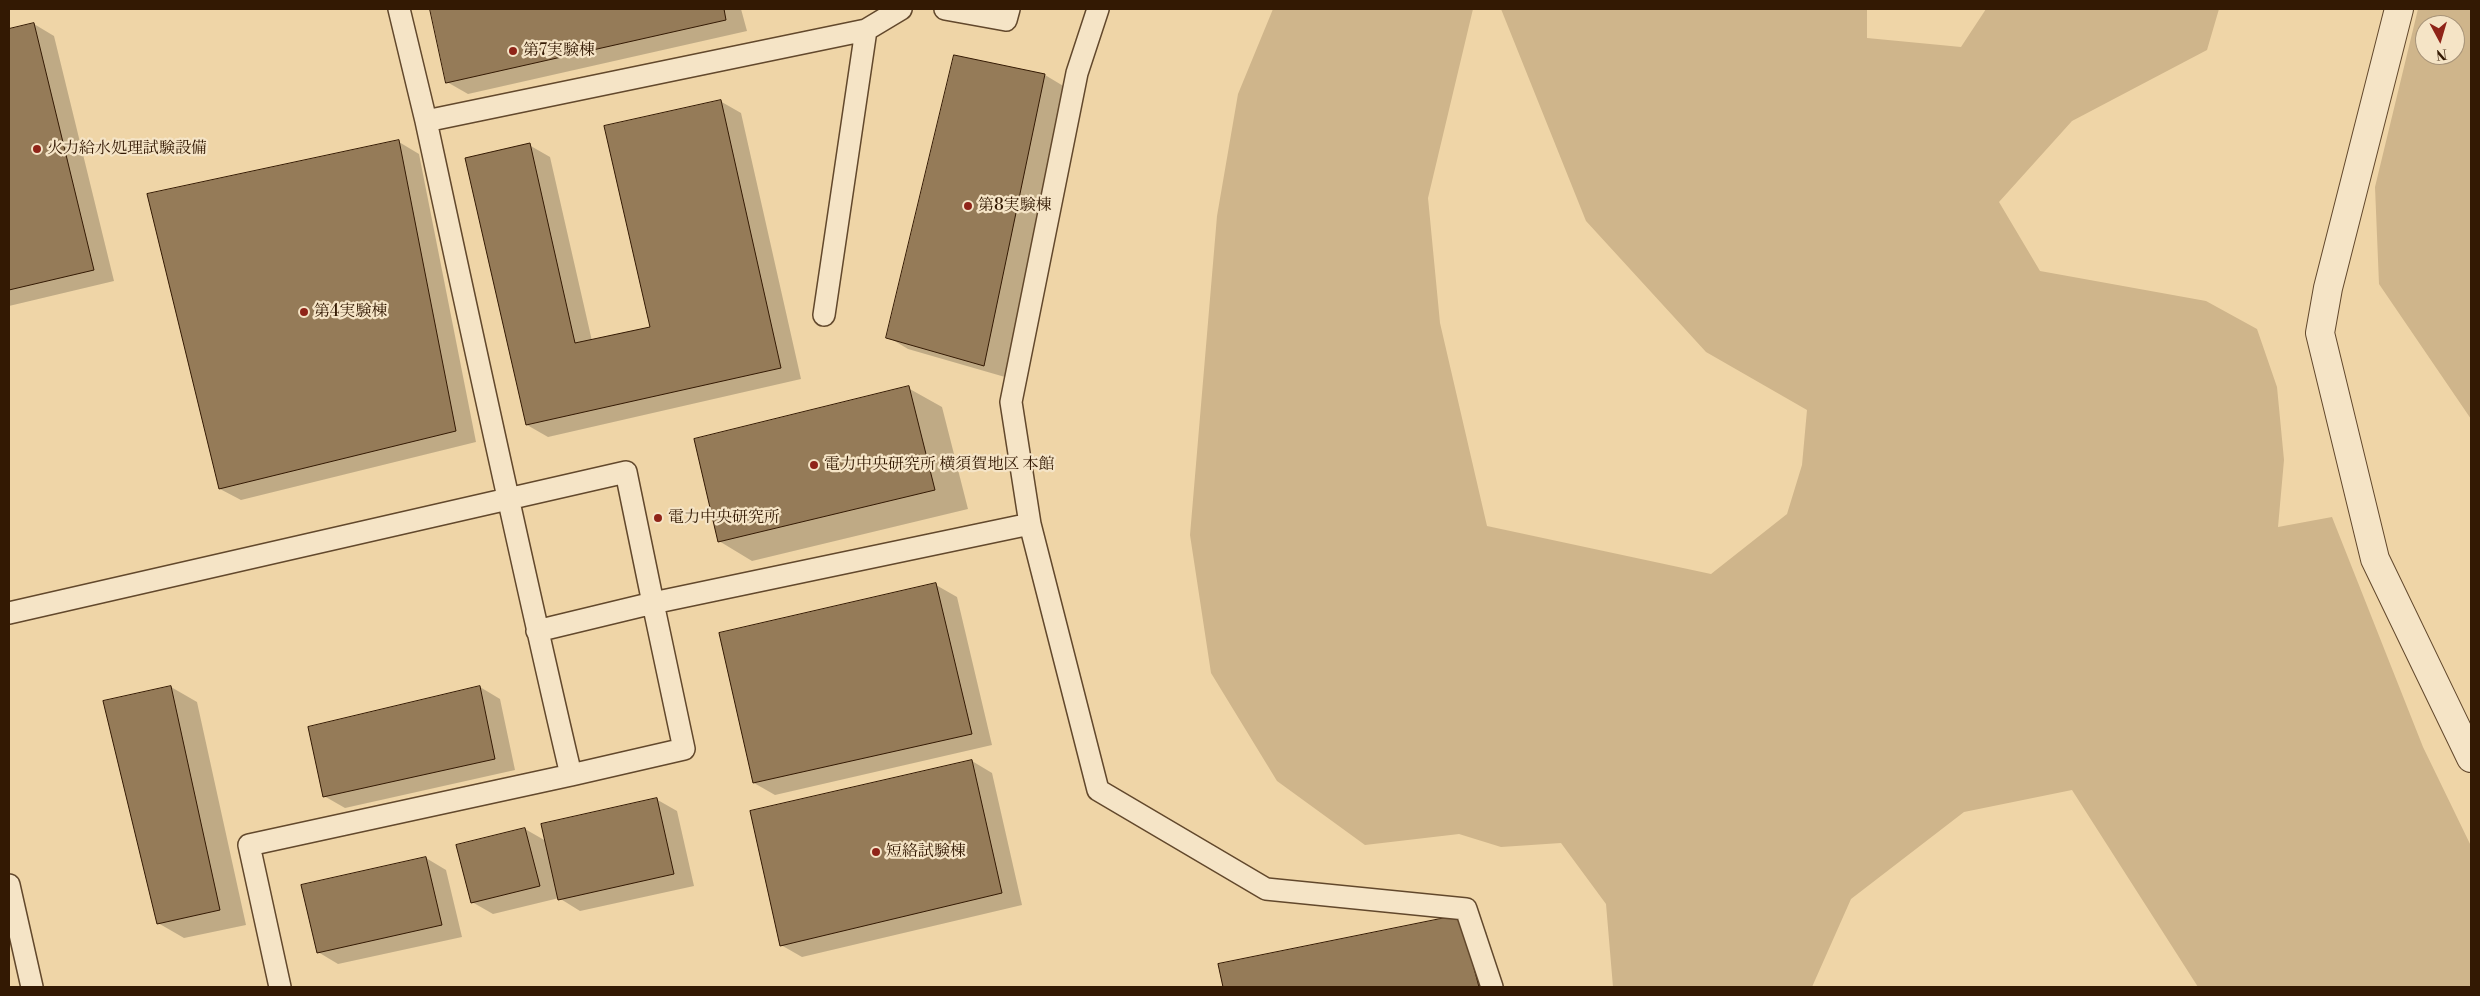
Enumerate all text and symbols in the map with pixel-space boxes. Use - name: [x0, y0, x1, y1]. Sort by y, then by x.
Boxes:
- north arrow: [2415, 15, 2465, 65]
- place label: 第7実験棟: [523, 41, 595, 61]
- text: N: [2435, 44, 2448, 63]
- marker: 第7実験棟: [507, 45, 519, 57]
- place label: 火力給水処理試験設備: [47, 139, 207, 159]
- marker: 火力給水処理試験設備: [31, 143, 43, 155]
- place label: 第8実験棟: [978, 196, 1052, 216]
- marker: 第8実験棟: [962, 200, 974, 212]
- place label: 第4実験棟: [314, 302, 388, 322]
- marker: 第4実験棟: [298, 306, 310, 318]
- place label: 電力中央研究所 横須賀地区 本館: [824, 455, 1055, 475]
- marker: 電力中央研究所 横須賀地区 本館: [808, 459, 820, 471]
- place label: 電力中央研究所: [668, 508, 780, 528]
- marker: 電力中央研究所: [652, 512, 664, 524]
- place label: 短絡試験棟: [886, 842, 966, 862]
- marker: 短絡試験棟: [870, 846, 882, 858]

